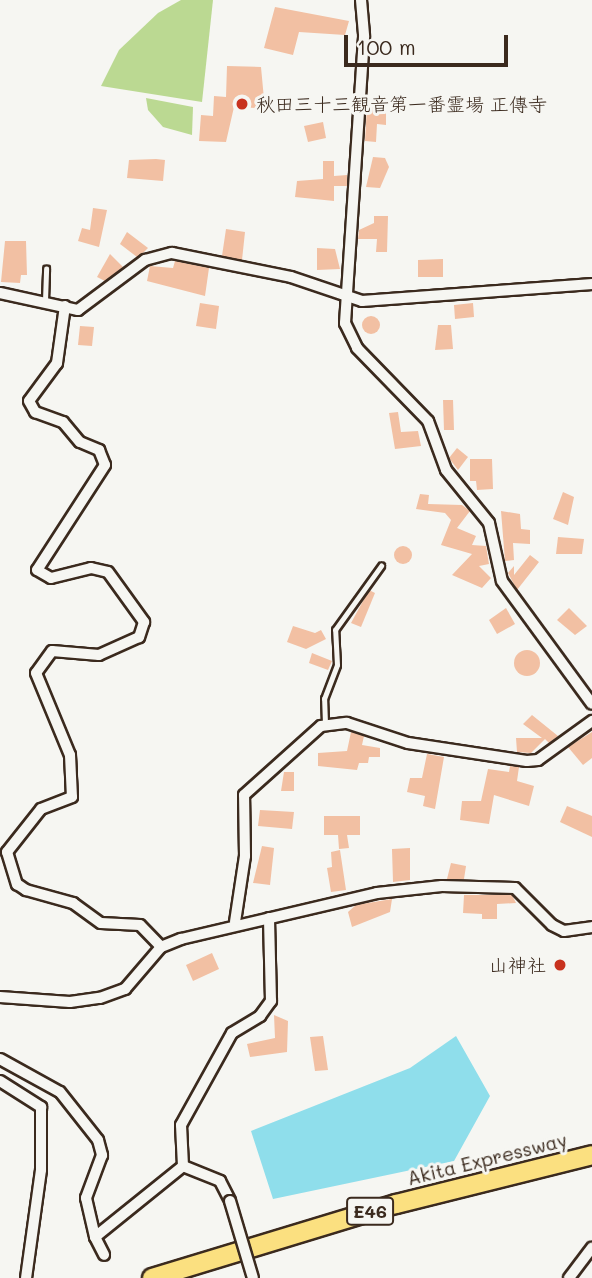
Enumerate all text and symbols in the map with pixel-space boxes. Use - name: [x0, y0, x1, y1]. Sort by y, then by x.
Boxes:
- scale bar: [347, 21, 512, 65]
- text: 100 m: [357, 33, 416, 60]
- place label: 秋田三十三観音第一番霊場 正傳寺: [256, 93, 547, 115]
- marker: 秋田三十三観音第一番霊場 正傳寺: [234, 96, 250, 112]
- place label: 山神社: [489, 954, 546, 976]
- marker: 山神社: [552, 957, 568, 973]
- street label: Akita Expressway: [405, 1128, 569, 1190]
- road number: E46: [346, 1196, 394, 1226]

